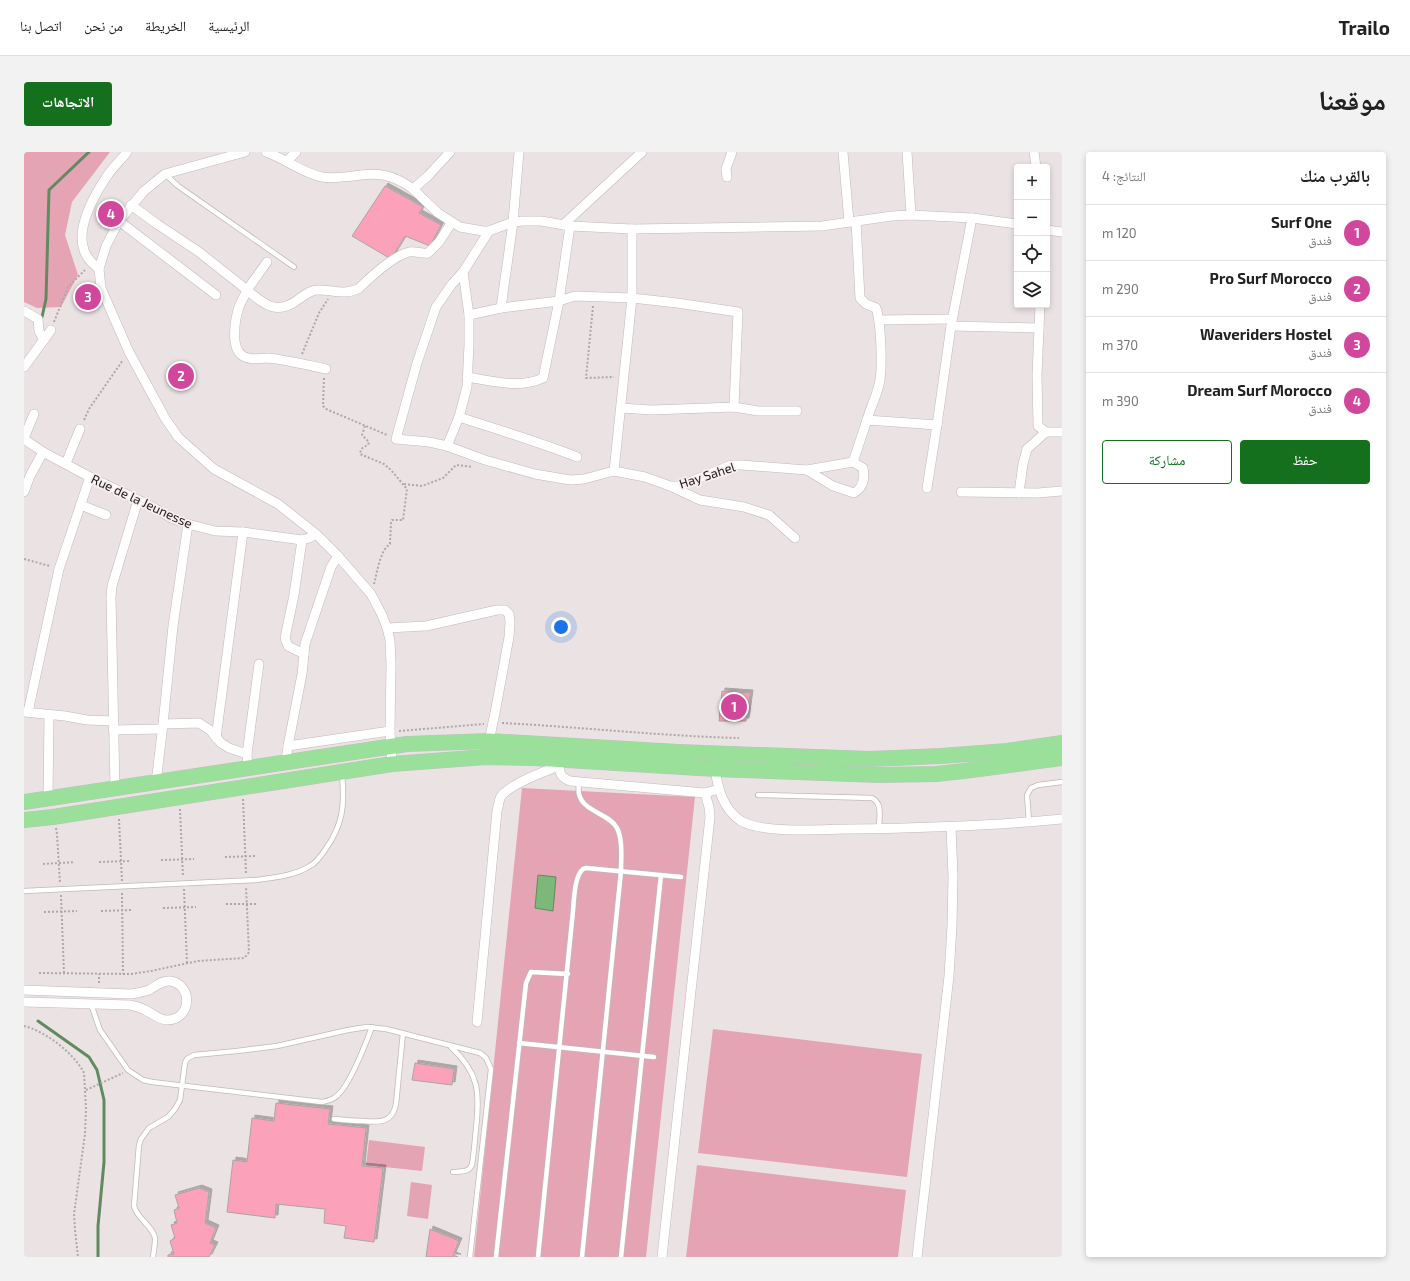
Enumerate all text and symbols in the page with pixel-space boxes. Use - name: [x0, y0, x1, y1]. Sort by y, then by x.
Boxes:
- text: Trailo: [1338, 16, 1390, 39]
- text: اتصل بنا: [20, 17, 62, 34]
- text: من نحن: [84, 17, 123, 34]
- text: الخريطة: [145, 17, 186, 34]
- text: الرئيسية: [208, 17, 250, 34]
- button: الاتجاهات: [24, 82, 112, 126]
- text: موقعنا: [1318, 82, 1386, 116]
- map controls: [1014, 164, 1050, 308]
- button: +: [1014, 164, 1050, 200]
- text: بالقرب منك: [1300, 165, 1370, 185]
- text: النتائج: 4: [1102, 168, 1146, 184]
- pin: 4: [98, 199, 124, 229]
- button: −: [1014, 200, 1050, 236]
- text: Surf One: [1271, 213, 1332, 231]
- text: 120 m: [1102, 225, 1137, 241]
- text: 1: [1354, 225, 1360, 241]
- text: فندق: [1308, 232, 1332, 248]
- button: locate: [1014, 236, 1050, 272]
- text: Pro Surf Morocco: [1210, 269, 1332, 287]
- button: layers: [1014, 272, 1050, 308]
- text: 290 m: [1102, 281, 1139, 297]
- text: 2: [1353, 281, 1361, 297]
- pin: 3: [75, 282, 101, 312]
- text: فندق: [1308, 288, 1332, 304]
- text: Waveriders Hostel: [1200, 325, 1332, 343]
- text: 370 m: [1102, 337, 1138, 353]
- text: 3: [1353, 337, 1361, 353]
- text: فندق: [1308, 344, 1332, 360]
- pin: 2: [168, 361, 194, 391]
- text: Dream Surf Morocco: [1187, 381, 1332, 399]
- text: 390 m: [1102, 393, 1139, 409]
- text: 4: [1353, 393, 1361, 409]
- text: فندق: [1308, 400, 1332, 416]
- button: مشاركة: [1102, 440, 1232, 484]
- button: حفظ: [1240, 440, 1370, 484]
- street label: Hay Sahel: [677, 458, 737, 492]
- street label: Rue de la Jeunesse: [89, 471, 195, 531]
- your location: [551, 617, 571, 637]
- pin: 1: [721, 692, 747, 722]

